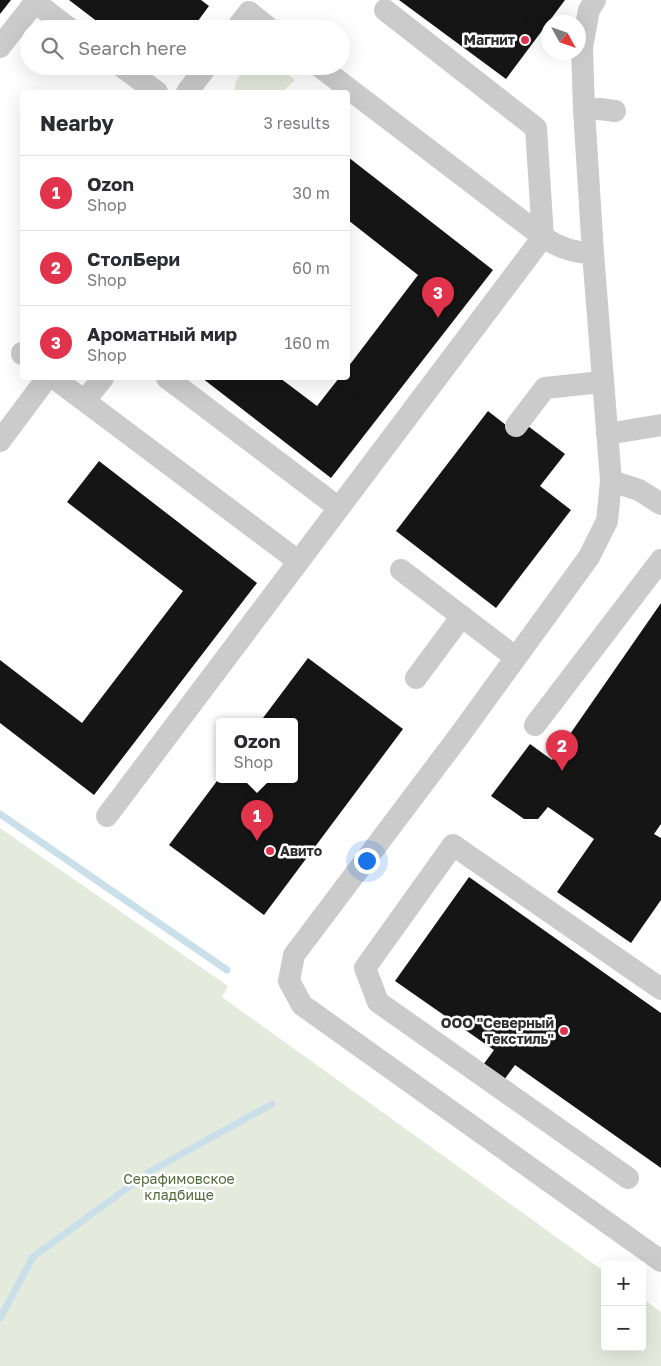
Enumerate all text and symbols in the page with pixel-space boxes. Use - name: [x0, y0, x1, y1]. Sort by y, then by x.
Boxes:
- north arrow: [541, 15, 586, 60]
- search box: [20, 20, 350, 75]
- place label: Магнит: [464, 31, 515, 48]
- icon: search: [38, 34, 66, 62]
- marker: Магнит: [519, 34, 531, 46]
- text: Search here: [78, 36, 187, 59]
- text: Nearby: [40, 110, 114, 136]
- text: 3 results: [263, 113, 330, 133]
- text: Ozon: [87, 172, 134, 195]
- text: 1: [52, 183, 60, 203]
- text: 30 m: [293, 183, 330, 203]
- text: Shop: [87, 195, 127, 215]
- text: СтолБери: [87, 247, 180, 270]
- text: 2: [51, 258, 61, 278]
- text: 60 m: [292, 258, 330, 278]
- text: Shop: [87, 270, 127, 290]
- pin: 3: [422, 277, 454, 318]
- text: Ароматный мир: [87, 322, 237, 345]
- text: 3: [51, 333, 61, 353]
- text: 160 m: [284, 333, 330, 353]
- text: Shop: [87, 345, 127, 365]
- popup: [216, 718, 298, 783]
- text: Ozon: [234, 729, 280, 752]
- pin: 2: [546, 730, 578, 771]
- text: Shop: [234, 752, 273, 772]
- pin: 1: [241, 800, 273, 841]
- place label: Авито: [280, 842, 322, 859]
- marker: Авито: [264, 845, 276, 857]
- your location: [354, 848, 380, 874]
- place label: ООО "Северный Текстиль": [441, 1014, 554, 1047]
- marker: ООО "Северный Текстиль": [558, 1025, 570, 1037]
- park label: Серафимовское кладбище: [123, 1170, 235, 1203]
- map controls: [601, 1261, 646, 1351]
- button: +: [601, 1261, 646, 1306]
- button: −: [601, 1306, 646, 1351]

